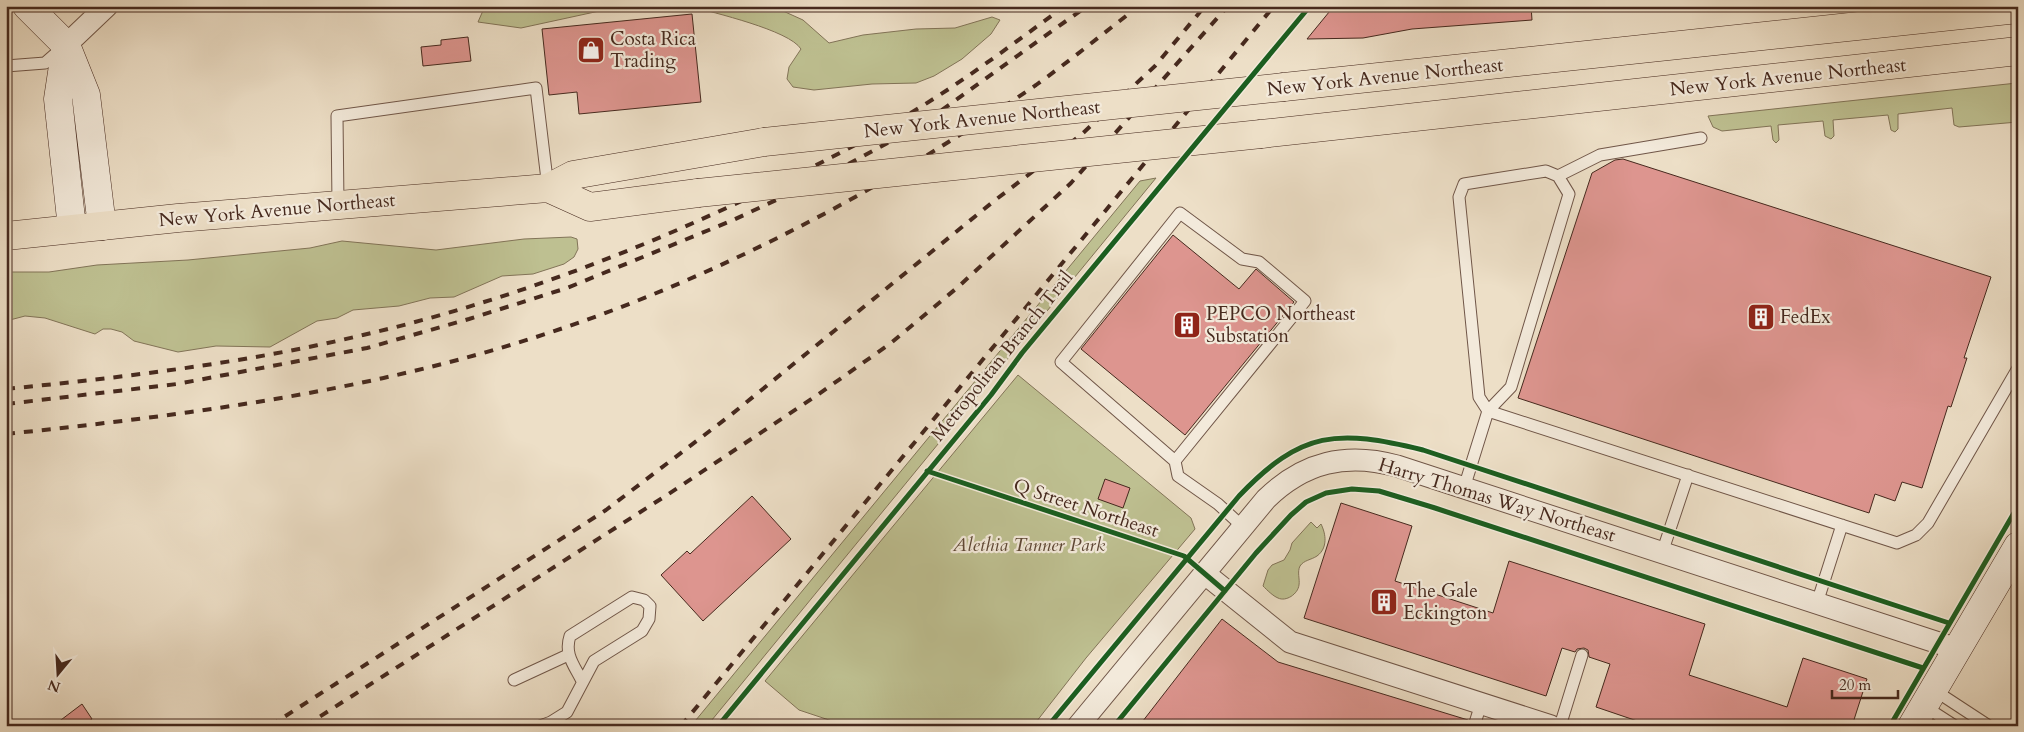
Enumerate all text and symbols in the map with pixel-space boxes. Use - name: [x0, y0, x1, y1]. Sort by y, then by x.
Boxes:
- place label: Costa Rica Trading: [610, 26, 696, 74]
- shop icon: Costa Rica Trading: [576, 35, 606, 65]
- street label: New York Avenue Northeast: [1266, 52, 1504, 102]
- street label: New York Avenue Northeast: [1669, 52, 1907, 102]
- street label: New York Avenue Northeast: [863, 94, 1101, 144]
- street label: New York Avenue Northeast: [158, 187, 396, 233]
- street label: Metropolitan Branch Trail: [925, 265, 1079, 447]
- place label: PEPCO Northeast Substation: [1206, 301, 1355, 349]
- building icon: FedEx: [1746, 302, 1776, 332]
- place label: FedEx: [1780, 304, 1831, 330]
- building icon: PEPCO Northeast Substation: [1172, 310, 1202, 340]
- street label: Harry Thomas Way Northeast: [1375, 451, 1619, 549]
- street label: Q Street Northeast: [1010, 472, 1162, 544]
- park label: Alethia Tanner Park: [952, 532, 1106, 558]
- place label: The Gale Eckington: [1403, 578, 1488, 626]
- building icon: The Gale Eckington: [1369, 587, 1399, 617]
- north arrow: [32, 650, 82, 700]
- scale bar: [1832, 667, 1898, 699]
- text: N: [45, 675, 63, 697]
- text: 20 m: [1839, 675, 1871, 695]

